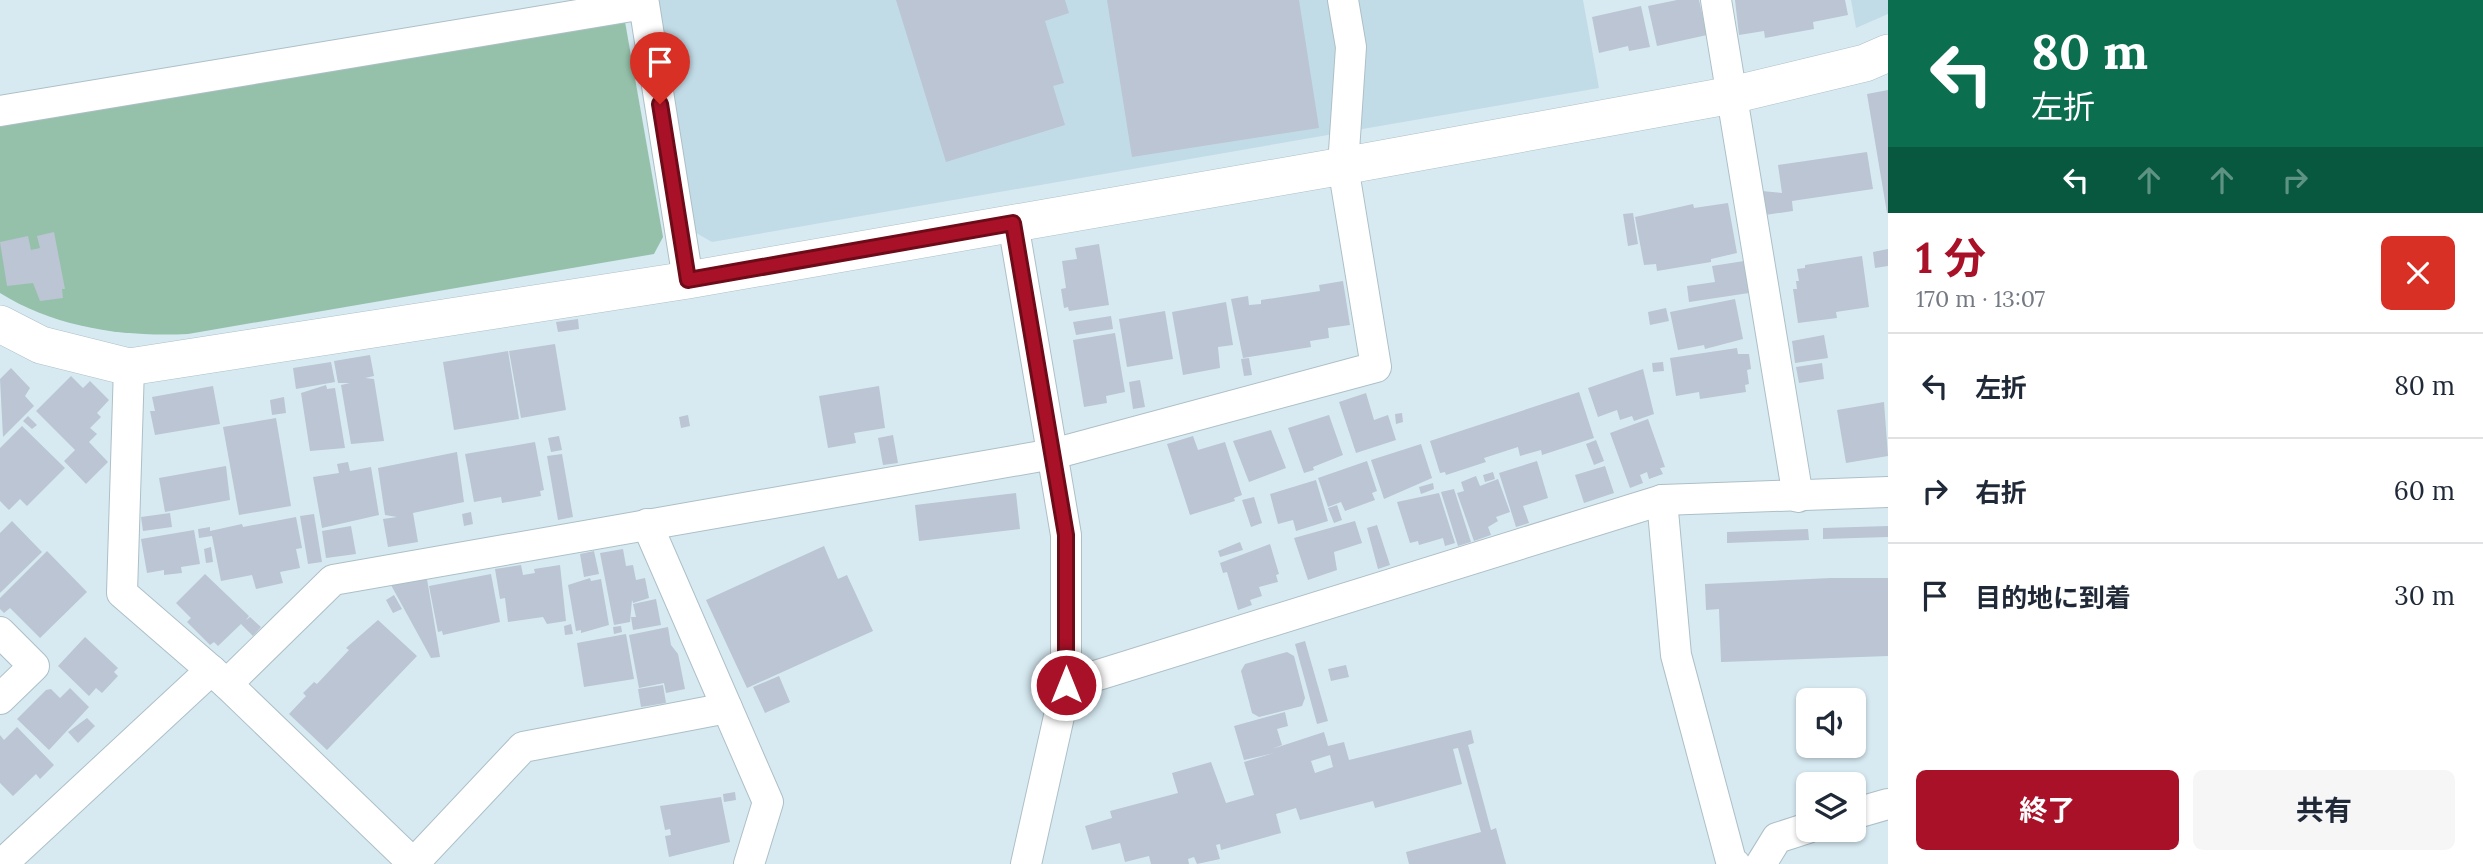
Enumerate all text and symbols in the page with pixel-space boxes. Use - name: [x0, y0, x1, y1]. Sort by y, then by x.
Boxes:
- text: 80 m: [2031, 20, 2148, 82]
- icon: left: [1916, 28, 2007, 119]
- pin: [630, 32, 690, 104]
- icon: arrive: [641, 43, 679, 81]
- text: 左折: [2031, 86, 2095, 127]
- icon: left: [2057, 161, 2095, 199]
- icon: ahead: [2130, 161, 2168, 199]
- icon: ahead: [2203, 161, 2241, 199]
- icon: right: [2276, 161, 2314, 199]
- text: 1 分: [1916, 231, 1986, 285]
- button: close: [2381, 236, 2455, 310]
- text: 170 m · 13:07: [1916, 284, 2045, 313]
- icon: left: [1916, 367, 1954, 405]
- text: 80 m: [2394, 369, 2455, 402]
- text: 左折: [1975, 371, 2027, 404]
- icon: right: [1916, 472, 1954, 510]
- text: 60 m: [2394, 474, 2455, 507]
- text: 右折: [1975, 476, 2027, 509]
- icon: arrive: [1916, 577, 1954, 615]
- text: 30 m: [2394, 579, 2455, 612]
- text: 目的地に到着: [1975, 581, 2131, 614]
- position arrow: [1029, 648, 1103, 722]
- map controls: [1796, 688, 1866, 842]
- button: sound: [1796, 688, 1866, 758]
- button: 終了: [1916, 770, 2179, 850]
- button: 共有: [2193, 770, 2455, 850]
- button: layers: [1796, 772, 1866, 842]

